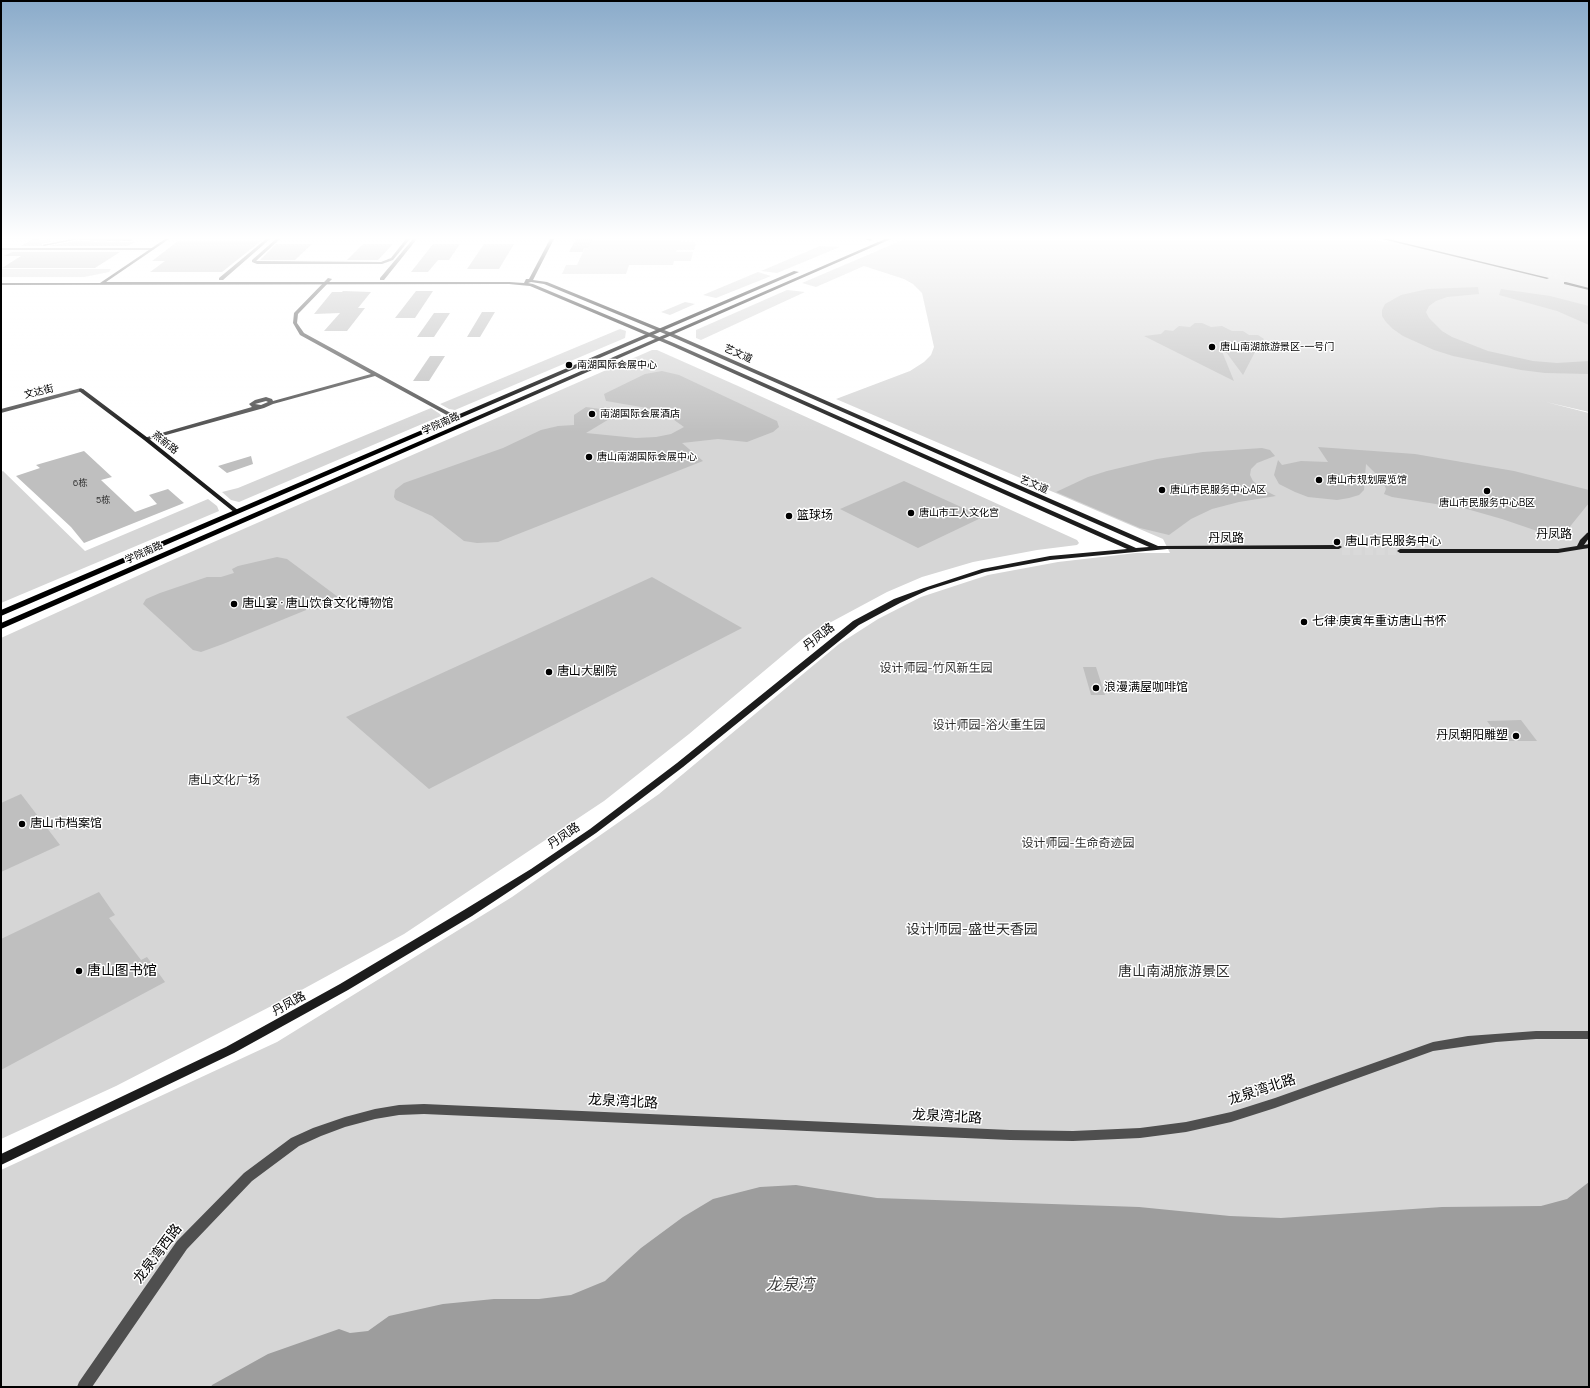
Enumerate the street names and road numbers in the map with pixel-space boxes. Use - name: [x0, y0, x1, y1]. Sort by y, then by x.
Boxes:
- street label: 艺文道: [722, 342, 754, 366]
- street label: 文达街: [23, 383, 55, 401]
- street label: 学院南路: [420, 410, 462, 438]
- street label: 燕新路: [149, 429, 181, 457]
- street label: 艺文道: [1018, 474, 1050, 496]
- street label: 丹凤路: [1536, 528, 1572, 542]
- street label: 丹凤路: [1208, 532, 1244, 546]
- street label: 学院南路: [123, 539, 165, 567]
- street label: 丹凤路: [800, 620, 838, 654]
- street label: 丹凤路: [545, 820, 583, 852]
- street label: 丹凤路: [270, 989, 308, 1019]
- street label: 龙泉湾北路: [1226, 1071, 1298, 1109]
- street label: 龙泉湾北路: [588, 1092, 658, 1112]
- street label: 龙泉湾北路: [912, 1107, 982, 1127]
- street label: 龙泉湾西路: [130, 1221, 186, 1287]

